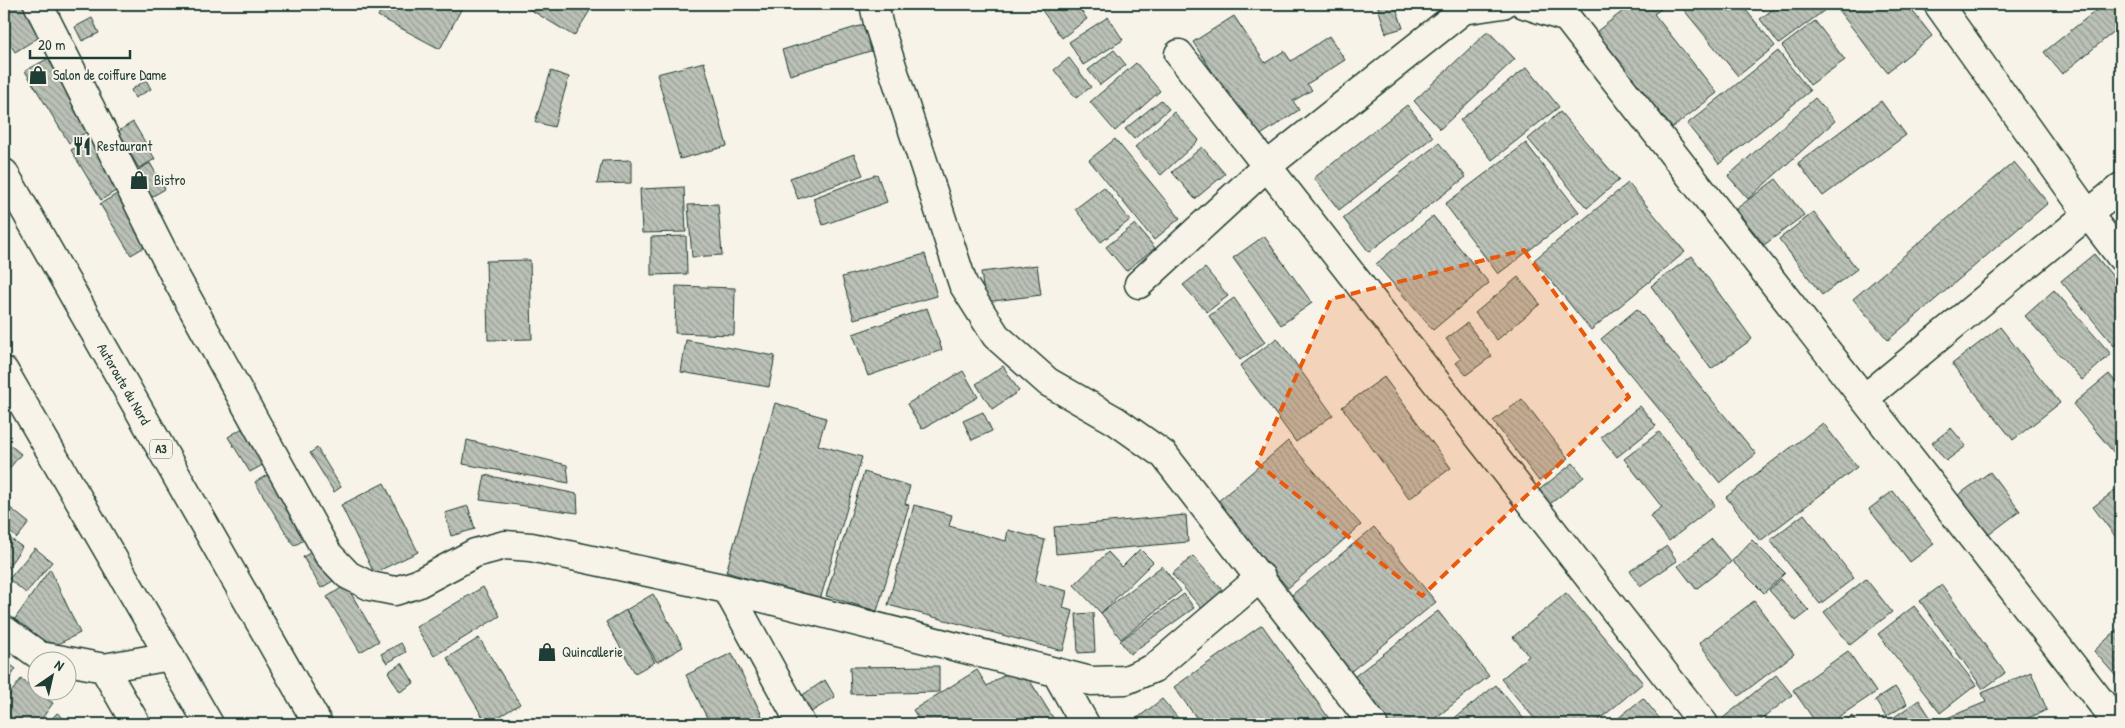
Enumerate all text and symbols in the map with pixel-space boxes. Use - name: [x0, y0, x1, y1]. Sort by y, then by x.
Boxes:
- scale bar: [30, 28, 130, 60]
- text: 20 m: [38, 34, 65, 55]
- shop icon: Salon de coiffure Dame: [27, 64, 49, 86]
- place label: Salon de coiffure Dame: [53, 65, 167, 84]
- restaurant icon: Restaurant: [71, 135, 93, 157]
- place label: Restaurant: [97, 136, 152, 155]
- shop icon: Bistro: [128, 169, 150, 191]
- place label: Bistro: [154, 170, 186, 189]
- street label: Autoroute du Nord: [93, 339, 156, 429]
- road number: A3: [150, 439, 172, 458]
- shop icon: Quincallerie: [536, 641, 558, 663]
- place label: Quincallerie: [562, 642, 623, 661]
- north arrow: [28, 650, 78, 700]
- text: N: [51, 655, 68, 675]

